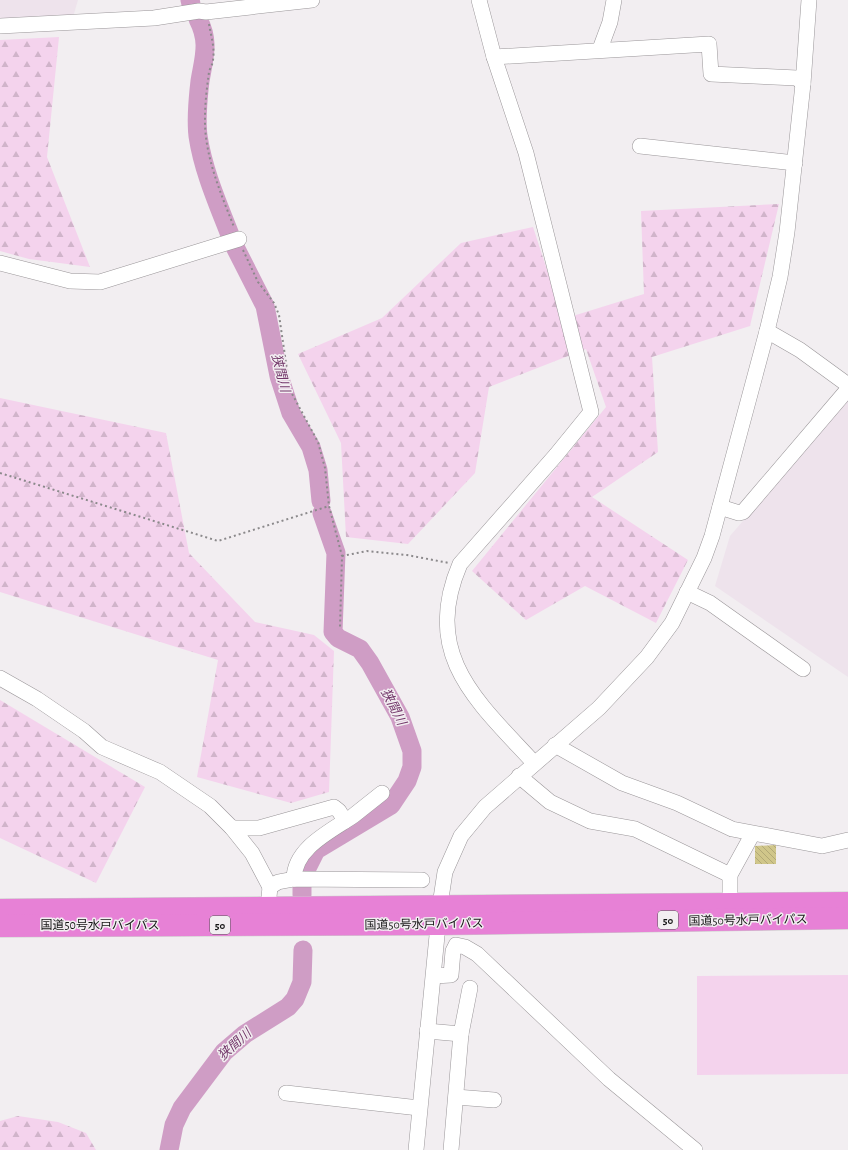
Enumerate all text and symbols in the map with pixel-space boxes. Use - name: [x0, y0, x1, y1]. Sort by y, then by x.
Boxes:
- water label: 狭間川: [269, 352, 292, 395]
- water label: 狭間川: [378, 686, 409, 729]
- road number: 50: [658, 911, 678, 929]
- street label: 国道50号水戸バイパス: [688, 912, 808, 927]
- road number: 50: [210, 916, 230, 934]
- street label: 国道50号水戸バイパス: [364, 916, 484, 931]
- street label: 国道50号水戸バイパス: [40, 918, 160, 931]
- water label: 狭間川: [215, 1025, 255, 1063]

